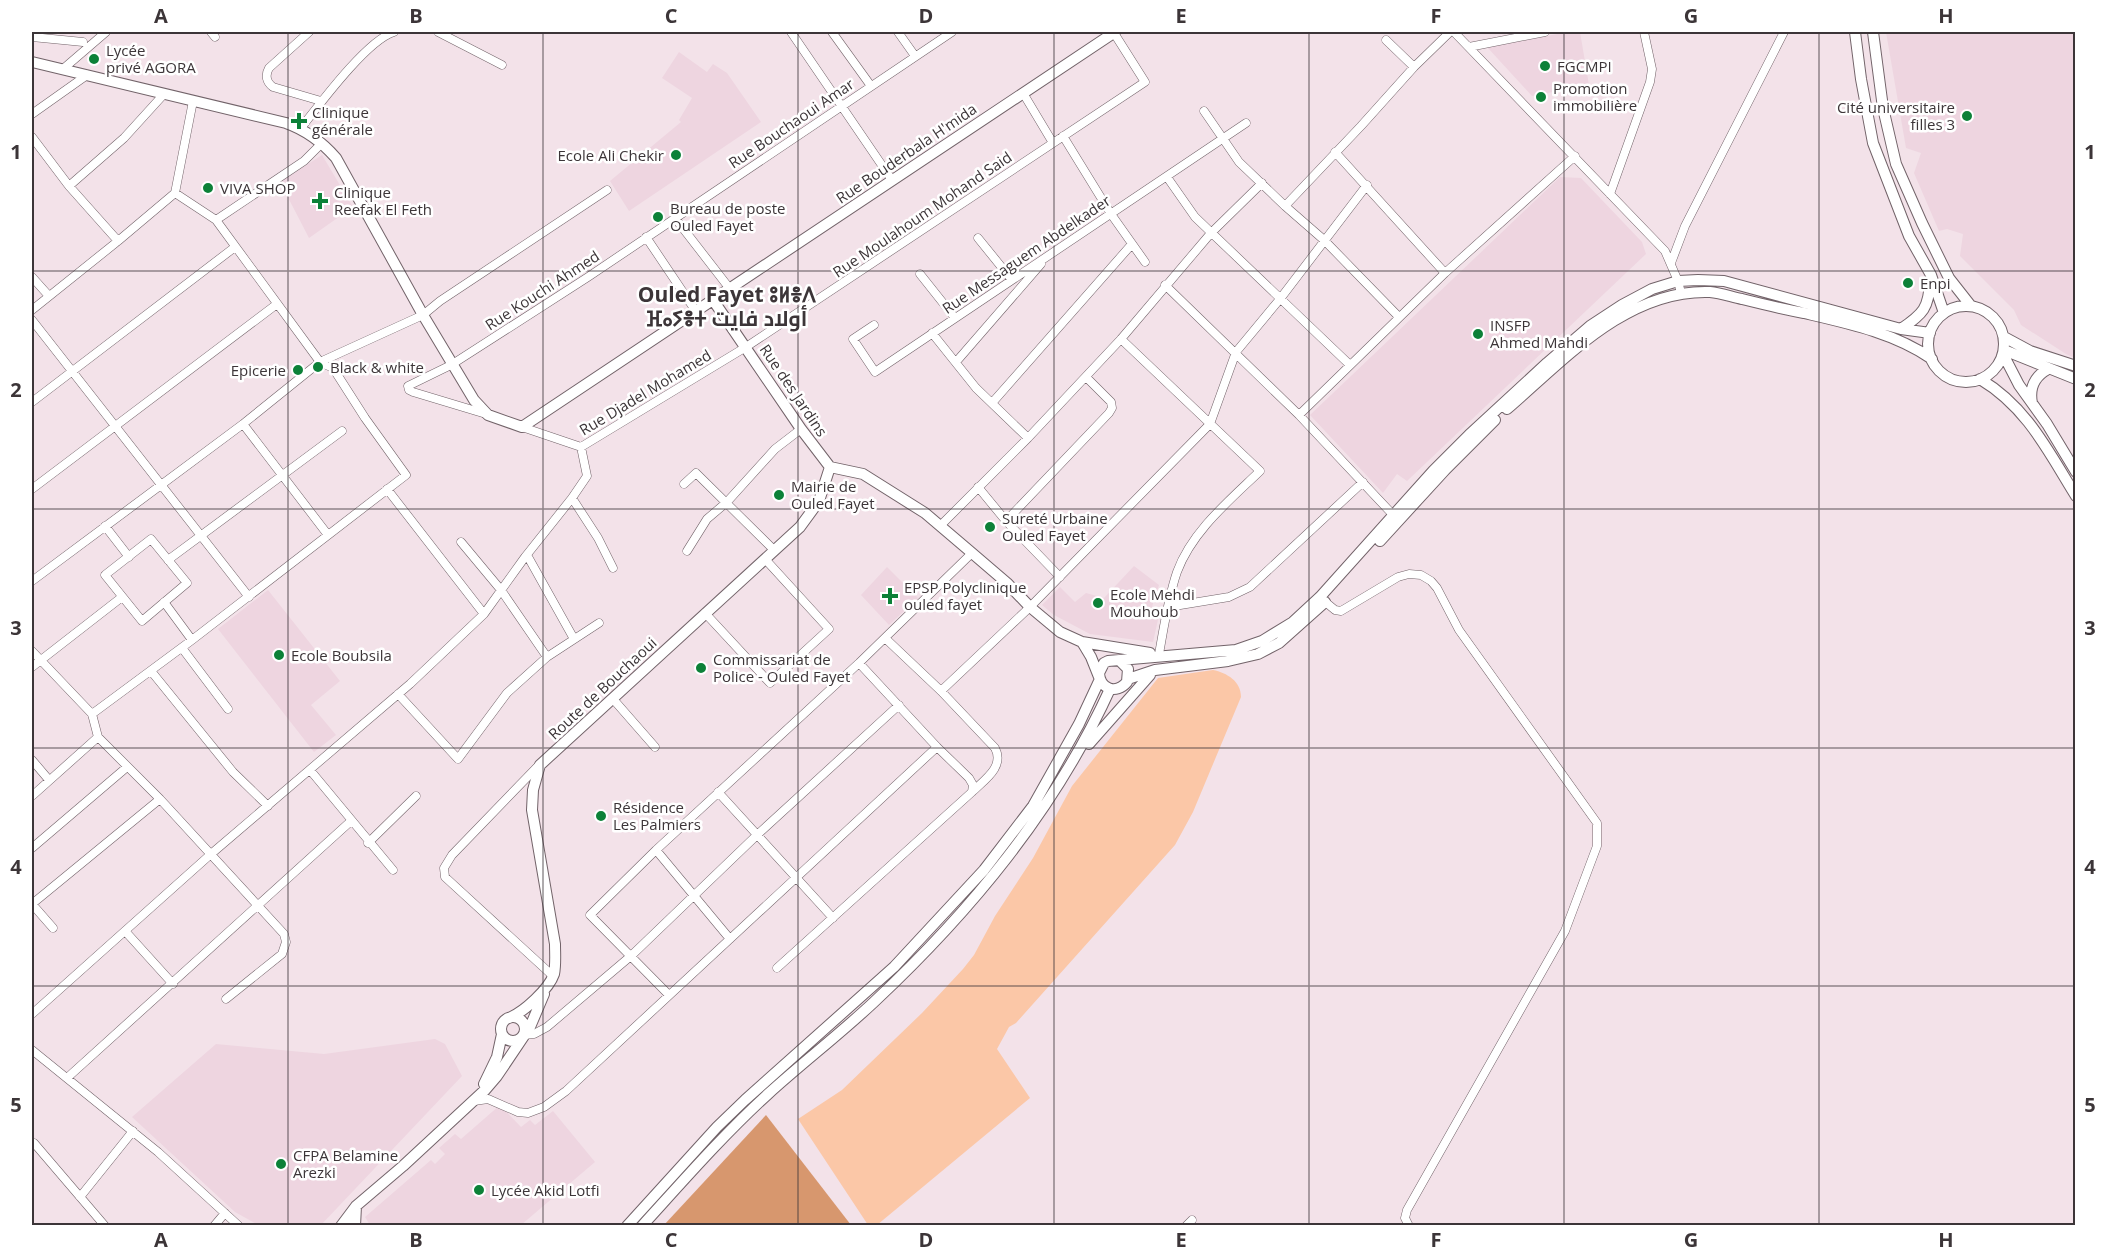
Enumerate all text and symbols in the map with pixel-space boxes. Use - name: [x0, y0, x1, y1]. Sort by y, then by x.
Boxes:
- text: A: [154, 2, 168, 29]
- text: B: [409, 2, 423, 29]
- text: C: [665, 2, 678, 29]
- text: D: [919, 2, 933, 29]
- text: E: [1175, 2, 1187, 29]
- text: F: [1431, 2, 1441, 29]
- text: G: [1684, 2, 1698, 29]
- text: H: [1938, 2, 1954, 29]
- place label: Lycée privé AGORA: [106, 40, 196, 77]
- marker: Lycée privé AGORA: [87, 52, 101, 66]
- place label: FGCMPI: [1557, 56, 1612, 76]
- marker: FGCMPI: [1538, 59, 1552, 73]
- street label: Rue Bouchaoui Amar: [724, 74, 858, 172]
- place label: Promotion immobilière: [1553, 78, 1637, 115]
- marker: Promotion immobilière: [1534, 90, 1548, 104]
- place label: Cité universitaire filles 3: [1837, 97, 1955, 134]
- street label: Rue Bouderbala H'mida: [832, 98, 980, 208]
- place label: Clinique générale: [312, 102, 373, 139]
- marker: Cité universitaire filles 3: [1960, 109, 1974, 123]
- marker: Clinique générale: [290, 112, 308, 130]
- text: 1: [10, 138, 22, 165]
- text: 1: [2084, 138, 2096, 165]
- place label: Ecole Ali Chekir: [558, 145, 664, 165]
- street label: Rue Moulahoum Mohand Said: [829, 147, 1015, 281]
- marker: Ecole Ali Chekir: [669, 148, 683, 162]
- place label: VIVA SHOP: [220, 178, 295, 198]
- marker: VIVA SHOP: [201, 181, 215, 195]
- place label: Clinique Reefak El Feth: [334, 182, 432, 219]
- street label: Rue Messaguem Abdelkader: [938, 190, 1114, 318]
- marker: Clinique Reefak El Feth: [311, 192, 329, 210]
- place label: Bureau de poste Ouled Fayet: [670, 198, 786, 235]
- marker: Bureau de poste Ouled Fayet: [651, 210, 665, 224]
- street label: Rue Kouchi Ahmed: [481, 246, 603, 334]
- place label: Enpi: [1920, 273, 1951, 293]
- marker: Enpi: [1901, 276, 1915, 290]
- district label: Ouled Fayet ⵓⵍⴻⴷ ⴼⴰⵢⴻⵜ أولاد فايت: [638, 280, 817, 332]
- place label: INSFP Ahmed Mahdi: [1490, 315, 1588, 352]
- marker: INSFP Ahmed Mahdi: [1471, 327, 1485, 341]
- street label: Rue des Jardins: [756, 340, 832, 440]
- street label: Rue Djadel Mohamed: [575, 345, 715, 439]
- place label: Black & white: [330, 357, 424, 377]
- place label: Epicerie: [231, 360, 286, 380]
- marker: Black & white: [311, 360, 325, 374]
- marker: Epicerie: [291, 363, 305, 377]
- text: 2: [10, 376, 22, 403]
- text: 2: [2084, 376, 2096, 403]
- place label: Mairie de Ouled Fayet: [791, 476, 875, 513]
- marker: Mairie de Ouled Fayet: [772, 488, 786, 502]
- place label: Sureté Urbaine Ouled Fayet: [1002, 508, 1108, 545]
- marker: Sureté Urbaine Ouled Fayet: [983, 520, 997, 534]
- place label: EPSP Polyclinique ouled fayet: [904, 577, 1026, 614]
- place label: Ecole Mehdi Mouhoub: [1110, 584, 1195, 621]
- marker: EPSP Polyclinique ouled fayet: [881, 587, 899, 605]
- marker: Ecole Mehdi Mouhoub: [1091, 596, 1105, 610]
- text: 3: [10, 614, 22, 641]
- text: 3: [2084, 614, 2096, 641]
- street label: Route de Bouchaoui: [544, 633, 660, 743]
- place label: Ecole Boubsila: [291, 645, 392, 665]
- marker: Ecole Boubsila: [272, 648, 286, 662]
- place label: Commissariat de Police - Ouled Fayet: [713, 649, 850, 686]
- marker: Commissariat de Police - Ouled Fayet: [694, 661, 708, 675]
- place label: Résidence Les Palmiers: [613, 797, 701, 834]
- marker: Résidence Les Palmiers: [594, 809, 608, 823]
- text: 4: [10, 853, 22, 880]
- text: 4: [2084, 853, 2096, 880]
- text: 5: [10, 1091, 22, 1118]
- text: 5: [2084, 1091, 2096, 1118]
- place label: CFPA Belamine Arezki: [293, 1145, 398, 1182]
- marker: CFPA Belamine Arezki: [274, 1157, 288, 1171]
- place label: Lycée Akid Lotfi: [491, 1180, 600, 1200]
- marker: Lycée Akid Lotfi: [472, 1183, 486, 1197]
- text: A: [154, 1226, 168, 1253]
- text: B: [409, 1226, 423, 1253]
- text: C: [665, 1226, 678, 1253]
- text: D: [919, 1226, 933, 1253]
- text: E: [1175, 1226, 1187, 1253]
- text: F: [1431, 1226, 1441, 1253]
- text: G: [1684, 1226, 1698, 1253]
- text: H: [1938, 1226, 1954, 1253]

